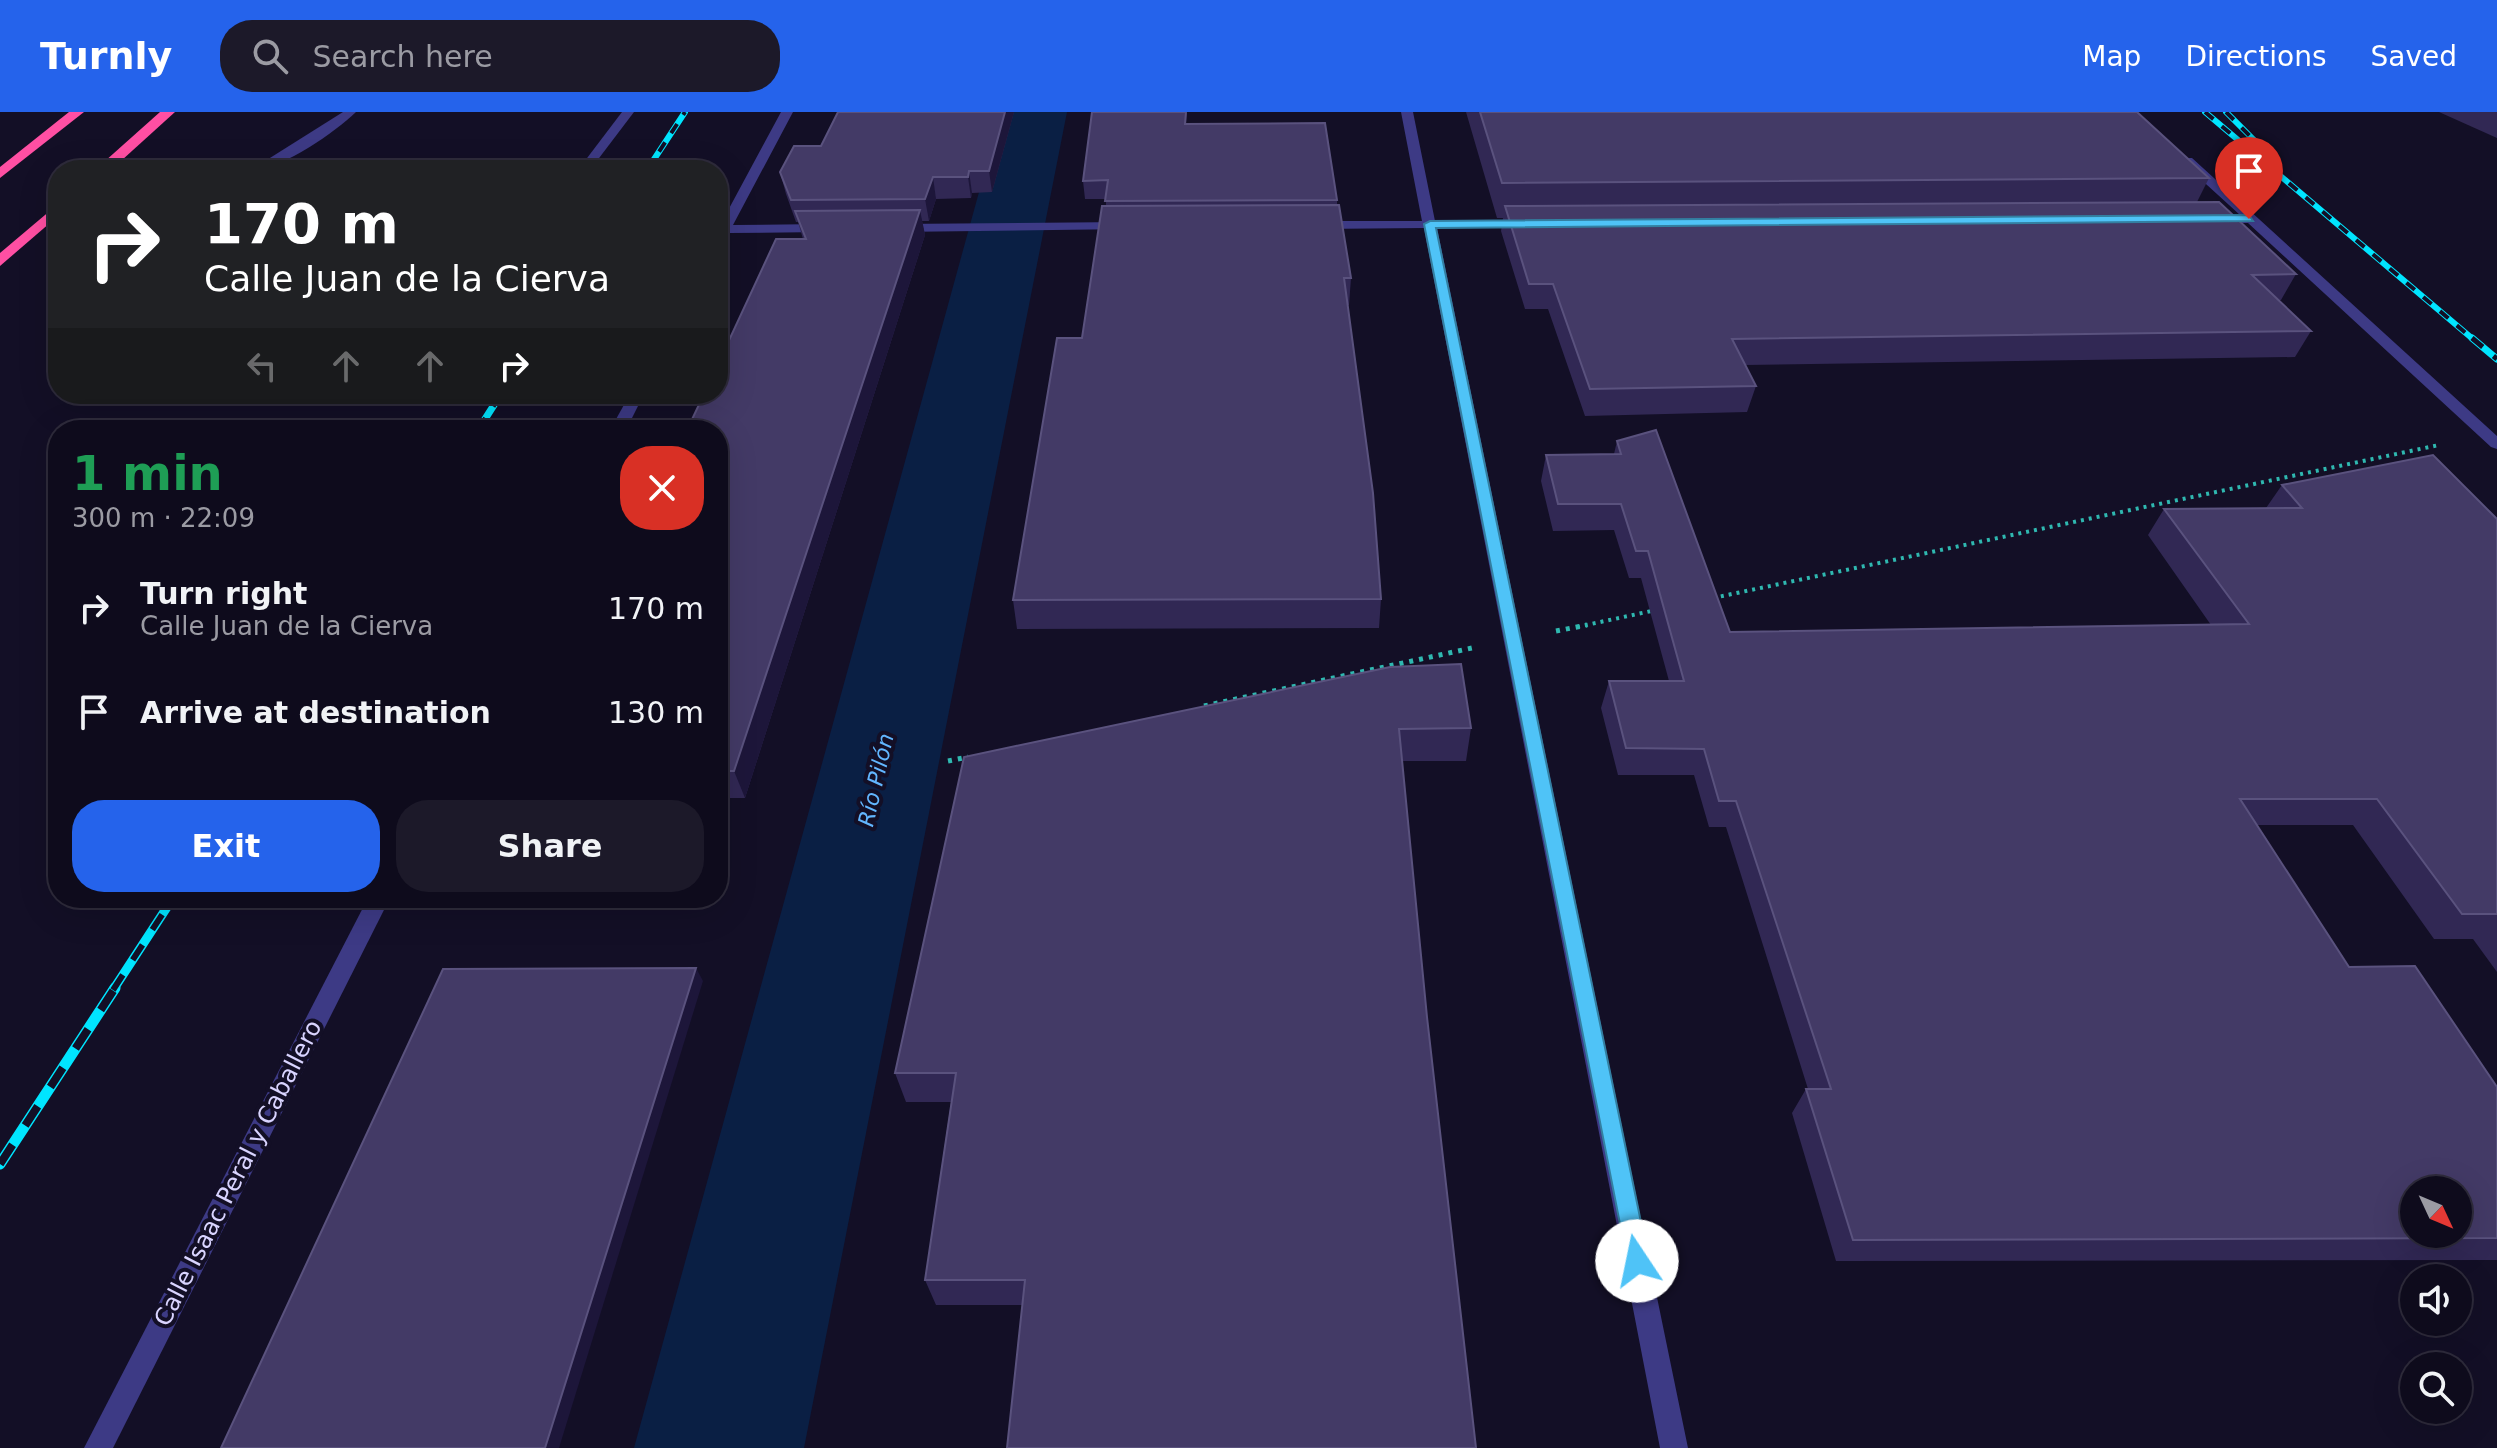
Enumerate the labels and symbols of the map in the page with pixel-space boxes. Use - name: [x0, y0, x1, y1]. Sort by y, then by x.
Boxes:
- pin: [2215, 137, 2283, 219]
- water label: Río Pilón: [853, 731, 899, 829]
- street label: Calle Isaac Peral y Caballero: [148, 1015, 328, 1331]
- north arrow: [2400, 1176, 2472, 1248]
- position arrow: [1595, 1219, 1679, 1303]

